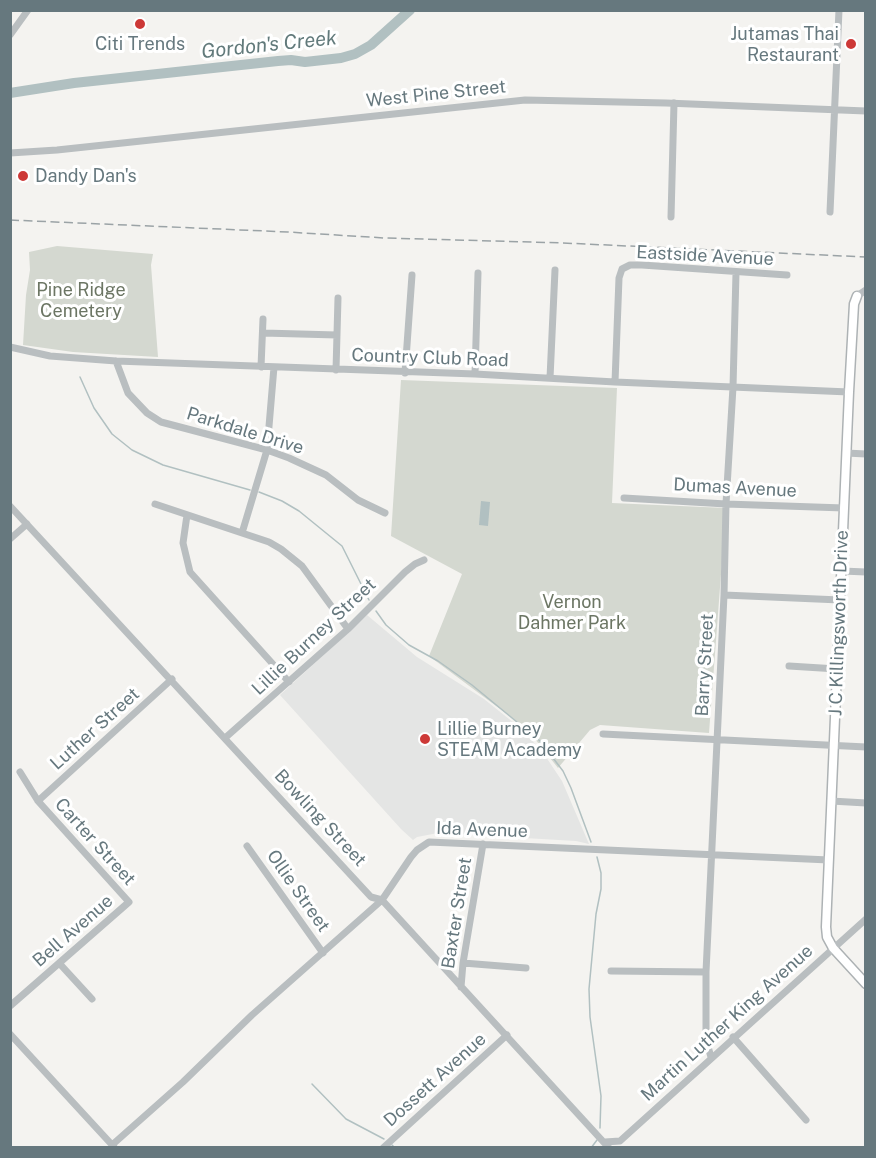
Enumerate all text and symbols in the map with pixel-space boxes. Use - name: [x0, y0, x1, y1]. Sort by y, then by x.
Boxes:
- marker: Citi Trends: [133, 17, 147, 31]
- place label: Jutamas Thai Restaurant: [730, 23, 839, 66]
- water label: Gordon's Creek: [200, 26, 338, 64]
- place label: Citi Trends: [95, 33, 185, 55]
- marker: Jutamas Thai Restaurant: [844, 37, 858, 51]
- street label: West Pine Street: [365, 76, 507, 112]
- place label: Dandy Dan's: [35, 165, 137, 187]
- marker: Dandy Dan's: [16, 169, 30, 183]
- street label: Eastside Avenue: [636, 242, 774, 270]
- park label: Pine Ridge Cemetery: [36, 279, 126, 322]
- street label: Country Club Road: [351, 344, 509, 372]
- street label: Parkdale Drive: [184, 403, 306, 459]
- street label: Dumas Avenue: [673, 474, 797, 502]
- street label: J C Killingsworth Drive: [825, 530, 853, 716]
- street label: Lillie Burney Street: [248, 574, 380, 700]
- park label: Vernon Dahmer Park: [518, 591, 626, 634]
- street label: Barry Street: [692, 613, 718, 717]
- street label: Luther Street: [46, 683, 144, 775]
- place label: Lillie Burney STEAM Academy: [437, 718, 582, 760]
- marker: Lillie Burney STEAM Academy: [418, 732, 432, 746]
- street label: Bowling Street: [270, 765, 370, 871]
- street label: Carter Street: [50, 794, 140, 890]
- street label: Ida Avenue: [436, 818, 528, 842]
- street label: Ollie Street: [262, 846, 334, 936]
- street label: Baxter Street: [438, 856, 476, 970]
- street label: Bell Avenue: [28, 890, 118, 972]
- street label: Martin Luther King Avenue: [637, 940, 817, 1106]
- street label: Dossett Avenue: [380, 1029, 490, 1131]

